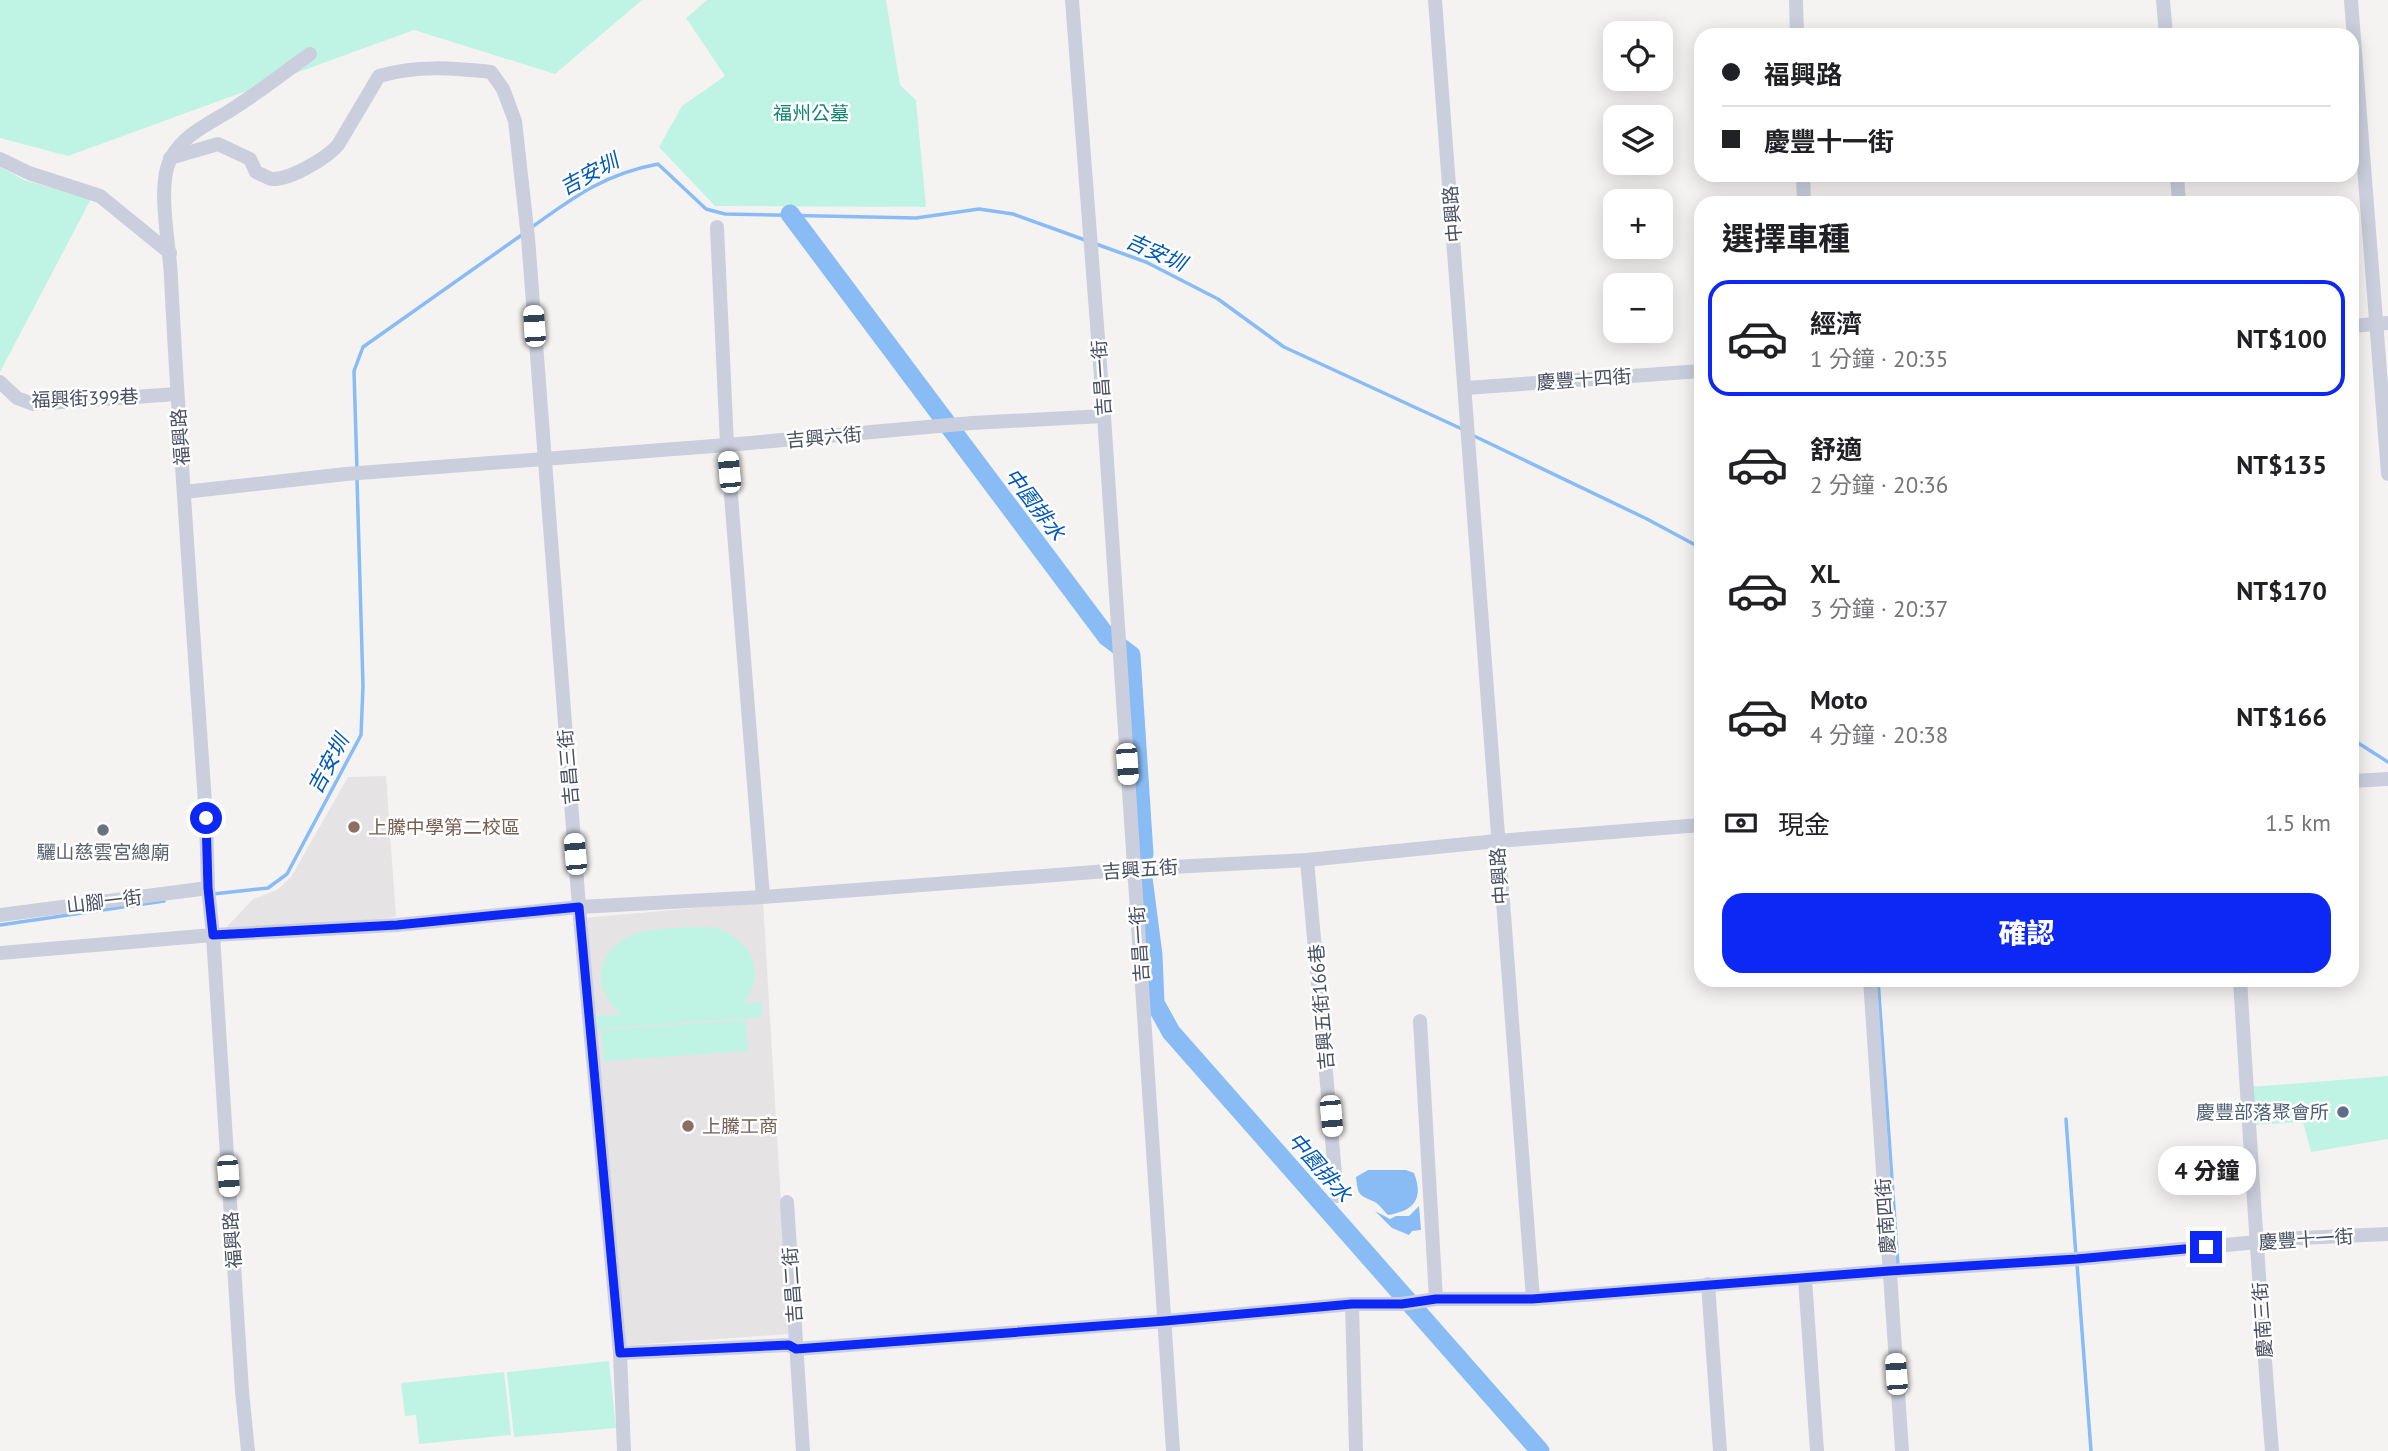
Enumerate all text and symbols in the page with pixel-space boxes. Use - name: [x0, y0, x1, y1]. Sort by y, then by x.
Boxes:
- map controls: [1603, 21, 1673, 343]
- button: locate: [1603, 21, 1673, 91]
- text: 福興路: [1764, 58, 1842, 91]
- park label: 福州公墓: [773, 101, 849, 125]
- button: layers: [1603, 105, 1673, 175]
- text: 慶豐十一街: [1764, 125, 1894, 158]
- water label: 吉安圳: [555, 146, 626, 201]
- street label: 中興路: [1438, 185, 1466, 243]
- button: +: [1603, 189, 1673, 259]
- text: 選擇車種: [1722, 217, 1850, 259]
- water label: 吉安圳: [1122, 227, 1193, 278]
- button: −: [1603, 273, 1673, 343]
- car: [523, 304, 546, 348]
- icon: car: [1726, 307, 1789, 370]
- text: 經濟: [1810, 307, 1862, 340]
- text: NT$100: [2236, 322, 2327, 355]
- street label: 吉昌一街: [1086, 339, 1116, 417]
- text: 1 分鐘 · 20:35: [1810, 344, 1948, 373]
- street label: 慶豐十四街: [1536, 364, 1632, 394]
- street label: 福興街399巷: [31, 384, 139, 412]
- street label: 福興路: [166, 408, 194, 466]
- street label: 吉興六街: [785, 422, 863, 452]
- icon: car: [1726, 433, 1789, 496]
- text: 舒適: [1810, 433, 1862, 466]
- text: NT$135: [2236, 448, 2327, 481]
- car: [717, 450, 742, 494]
- water label: 中園排水: [999, 462, 1072, 546]
- text: 2 分鐘 · 20:36: [1810, 470, 1948, 499]
- text: XL: [1810, 557, 1840, 590]
- icon: car: [1726, 559, 1789, 622]
- text: NT$170: [2236, 574, 2327, 607]
- text: 3 分鐘 · 20:37: [1810, 594, 1948, 623]
- text: Moto: [1810, 683, 1868, 716]
- icon: car: [1726, 685, 1789, 748]
- text: NT$166: [2236, 700, 2327, 733]
- text: 4 分鐘 · 20:38: [1810, 720, 1948, 749]
- water label: 吉安圳: [301, 727, 356, 798]
- street label: 吉昌三街: [553, 728, 583, 806]
- car: [1116, 742, 1139, 786]
- route start: [190, 802, 222, 834]
- icon: cash: [1722, 804, 1760, 842]
- text: 現金: [1778, 808, 1830, 841]
- text: 1.5 km: [2265, 808, 2331, 837]
- place label: 上騰中學第二校區: [368, 815, 520, 839]
- marker: 上騰中學第二校區: [346, 819, 362, 835]
- marker: 驪山慈雲宮總廟: [95, 822, 111, 838]
- car: [563, 832, 588, 876]
- place label: 驪山慈雲宮總廟: [36, 840, 170, 864]
- street label: 中興路: [1485, 847, 1513, 905]
- street label: 吉興五街: [1101, 854, 1179, 884]
- street label: 山腳一街: [65, 884, 143, 918]
- button: 確認: [1722, 893, 2331, 973]
- street label: 吉昌一街: [1124, 905, 1154, 983]
- street label: 吉興五街166巷: [1304, 943, 1338, 1071]
- car: [1319, 1094, 1344, 1138]
- place label: 慶豐部落聚會所: [2196, 1100, 2329, 1124]
- marker: 慶豐部落聚會所: [2335, 1104, 2351, 1120]
- place label: 上騰工商: [702, 1114, 778, 1138]
- marker: 上騰工商: [680, 1118, 696, 1134]
- water label: 中園排水: [1282, 1126, 1358, 1208]
- callout: 4 分鐘: [2157, 1146, 2255, 1194]
- car: [217, 1154, 240, 1198]
- text: 4 分鐘: [2175, 1156, 2239, 1185]
- street label: 慶南四街: [1870, 1177, 1900, 1255]
- street label: 福興路: [218, 1211, 246, 1269]
- street label: 慶豐十一街: [2258, 1224, 2354, 1254]
- route end: [2190, 1231, 2222, 1263]
- street label: 吉昌二街: [777, 1246, 807, 1324]
- street label: 慶南三街: [2247, 1281, 2277, 1359]
- car: [1885, 1352, 1908, 1396]

